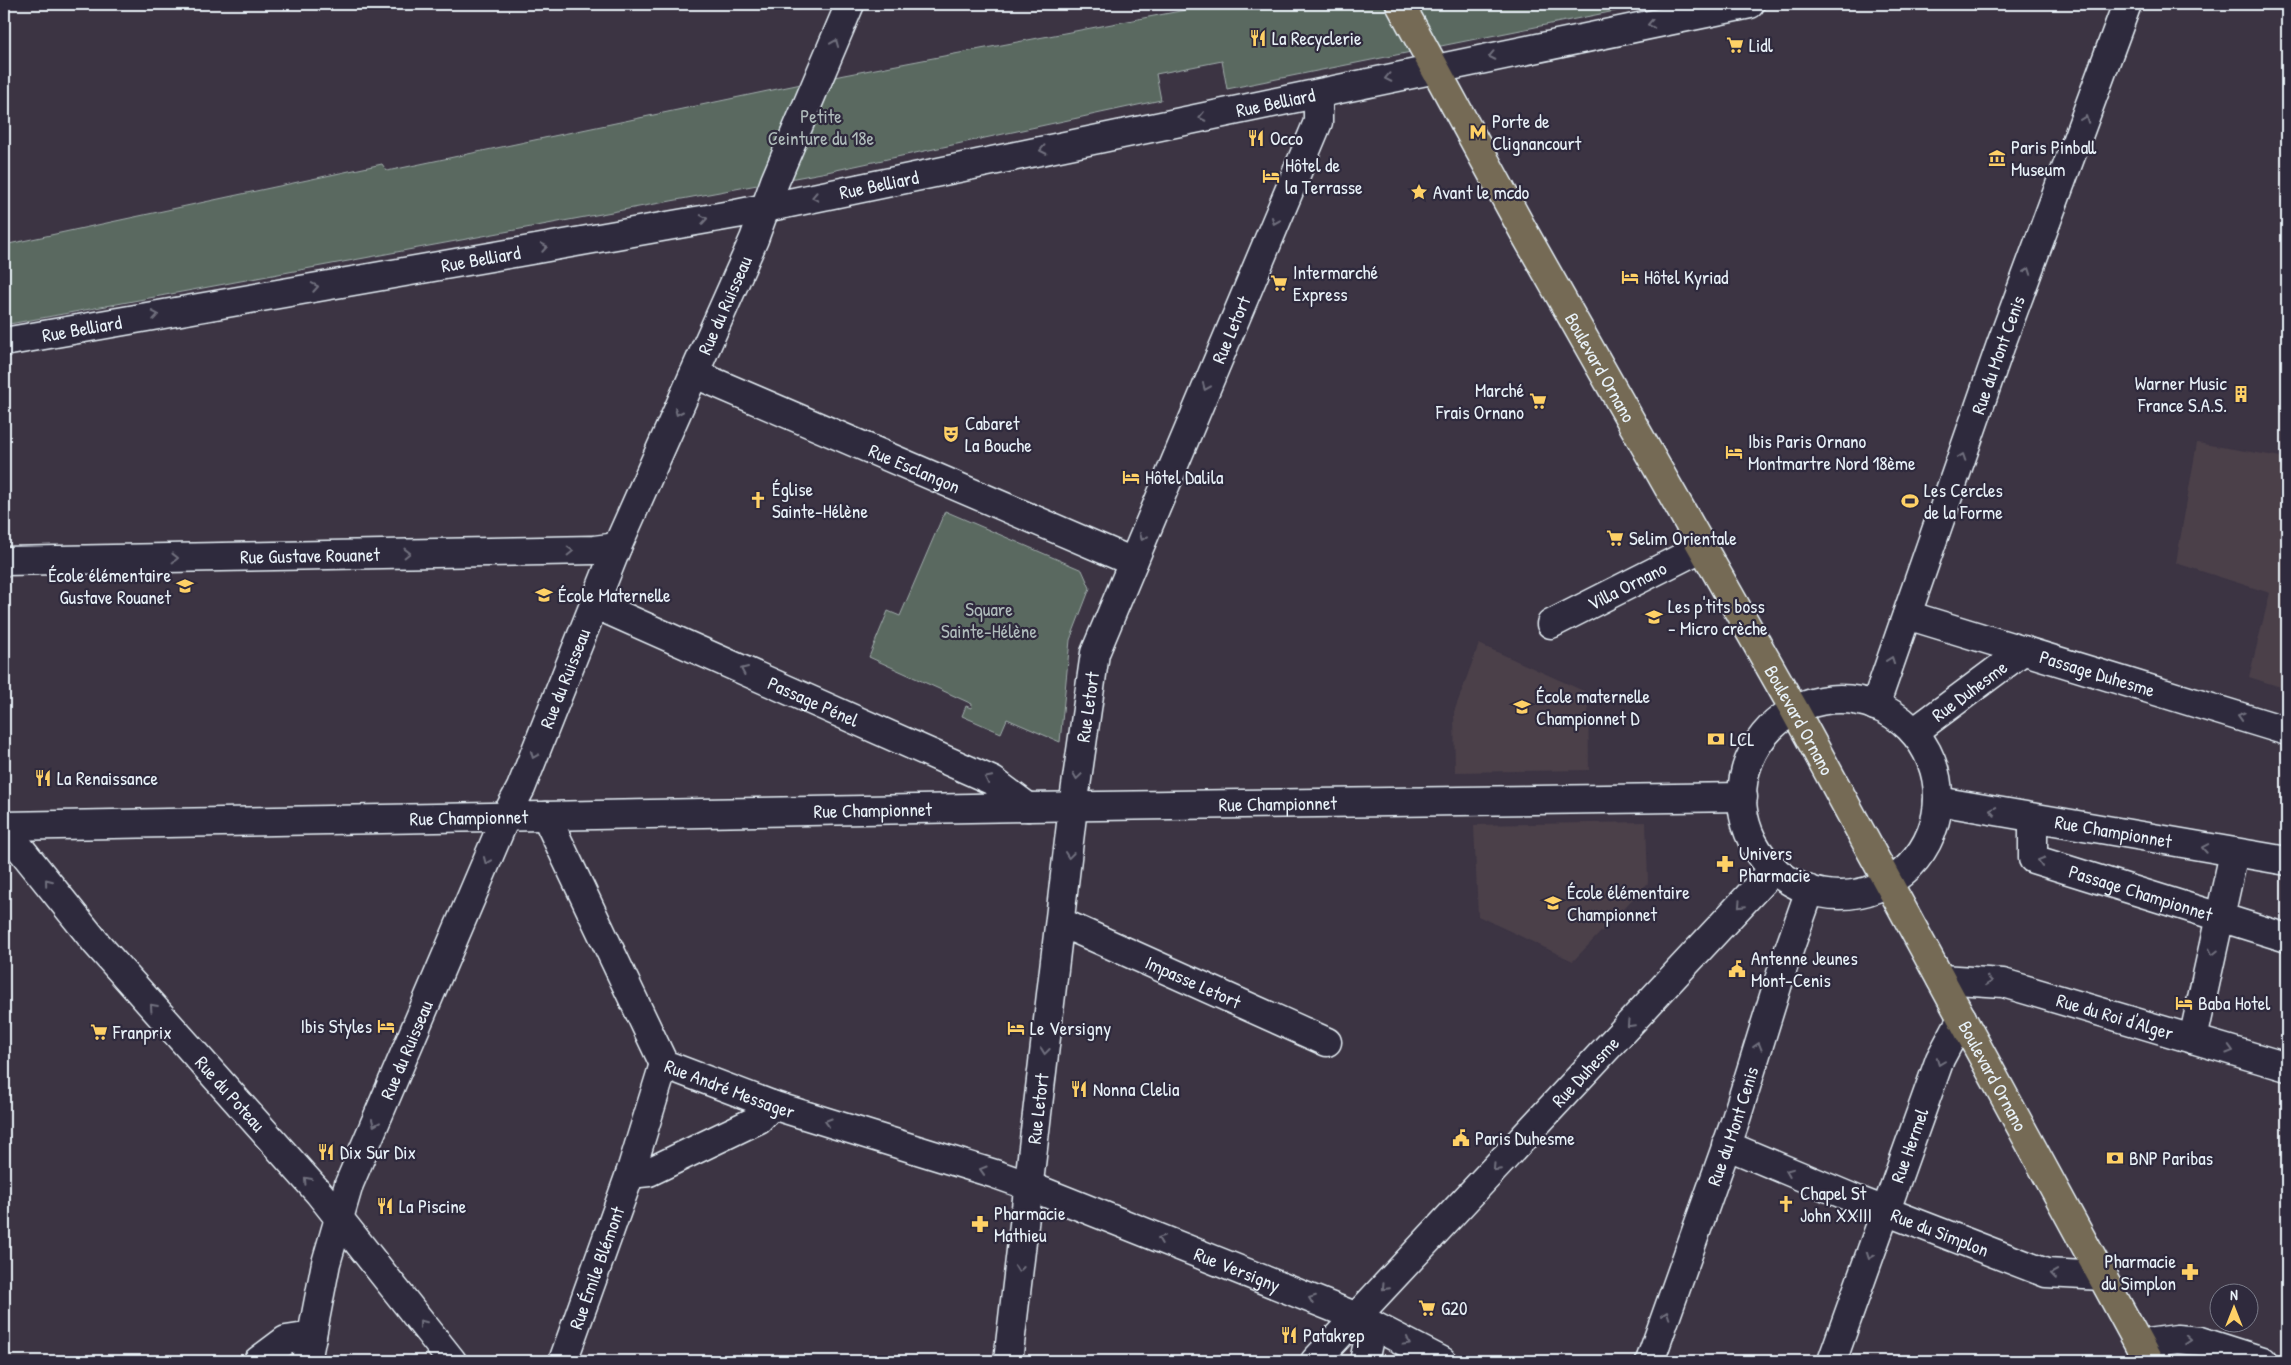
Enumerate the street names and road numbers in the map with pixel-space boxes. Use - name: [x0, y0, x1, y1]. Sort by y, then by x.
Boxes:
- street label: Rue Belliard: [1234, 81, 1318, 123]
- street label: Rue Belliard: [837, 163, 921, 205]
- street label: Rue Belliard: [439, 239, 523, 278]
- street label: Rue du Ruisseau: [691, 251, 758, 359]
- street label: Rue Letort: [1205, 292, 1257, 367]
- street label: Rue du Mont Cenis: [1965, 292, 2031, 418]
- street label: Boulevard Ornano: [1559, 308, 1642, 427]
- street label: Rue Belliard: [40, 309, 124, 348]
- street label: Rue Esclangon: [865, 437, 964, 499]
- street label: Rue Gustave Rouanet: [240, 541, 381, 570]
- street label: Villa Ornano: [1583, 555, 1671, 616]
- street label: Rue du Ruisseau: [533, 624, 596, 732]
- street label: Passage Duhesme: [2037, 643, 2159, 703]
- street label: Rue Duhesme: [1926, 654, 2013, 728]
- street label: Boulevard Ornano: [1759, 660, 1841, 780]
- street label: Rue Letort: [1069, 669, 1105, 744]
- street label: Passage Pénel: [764, 670, 864, 733]
- street label: Rue Championnet: [1218, 790, 1338, 817]
- street label: Rue Championnet: [813, 796, 933, 824]
- street label: Rue Championnet: [410, 803, 529, 831]
- street label: Rue Championnet: [2053, 808, 2174, 854]
- street label: Passage Championnet: [2066, 858, 2216, 927]
- street label: Impasse Letort: [1141, 949, 1246, 1015]
- street label: Rue du Roi d'Alger: [2053, 987, 2177, 1046]
- street label: Rue du Ruisseau: [374, 996, 439, 1103]
- street label: Boulevard Ornano: [1953, 1016, 2034, 1136]
- street label: Rue Duhesme: [1546, 1030, 1625, 1113]
- street label: Rue du Poteau: [189, 1050, 271, 1137]
- street label: Rue André Messager: [661, 1052, 799, 1125]
- street label: Rue du Mont Cenis: [1700, 1063, 1764, 1189]
- street label: Rue Letort: [1021, 1072, 1055, 1145]
- street label: Rue Hermel: [1884, 1104, 1935, 1186]
- street label: Rue du Simplon: [1887, 1201, 1993, 1263]
- street label: Rue Émile Blémont: [562, 1202, 631, 1333]
- street label: Rue Versigny: [1191, 1240, 1284, 1298]

